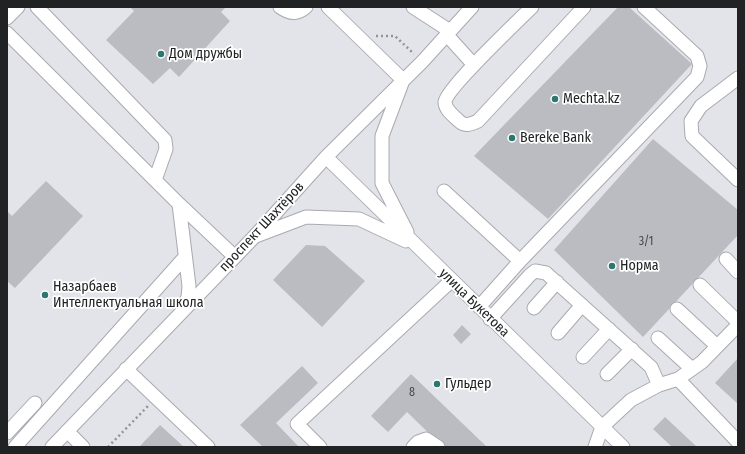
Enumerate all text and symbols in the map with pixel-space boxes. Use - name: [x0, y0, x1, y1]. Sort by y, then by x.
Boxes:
- place label: Дом дружбы: [169, 46, 242, 62]
- marker: Дом дружбы: [156, 49, 166, 59]
- place label: Mechta.kz: [563, 91, 620, 107]
- marker: Mechta.kz: [550, 94, 560, 104]
- place label: Bereke Bank: [520, 130, 591, 146]
- marker: Bereke Bank: [507, 133, 517, 143]
- street label: проспект Шахтёров: [216, 179, 308, 275]
- house number: 3/1: [639, 235, 653, 249]
- place label: Норма: [620, 258, 659, 274]
- marker: Норма: [607, 261, 617, 271]
- street label: улица Букетова: [435, 265, 513, 341]
- place label: Назарбаев Интеллектуальная школа: [53, 279, 203, 312]
- marker: Назарбаев Интеллектуальная школа: [40, 290, 50, 300]
- place label: Гульдер: [445, 376, 491, 392]
- marker: Гульдер: [432, 379, 442, 389]
- house number: 8: [409, 386, 415, 400]

